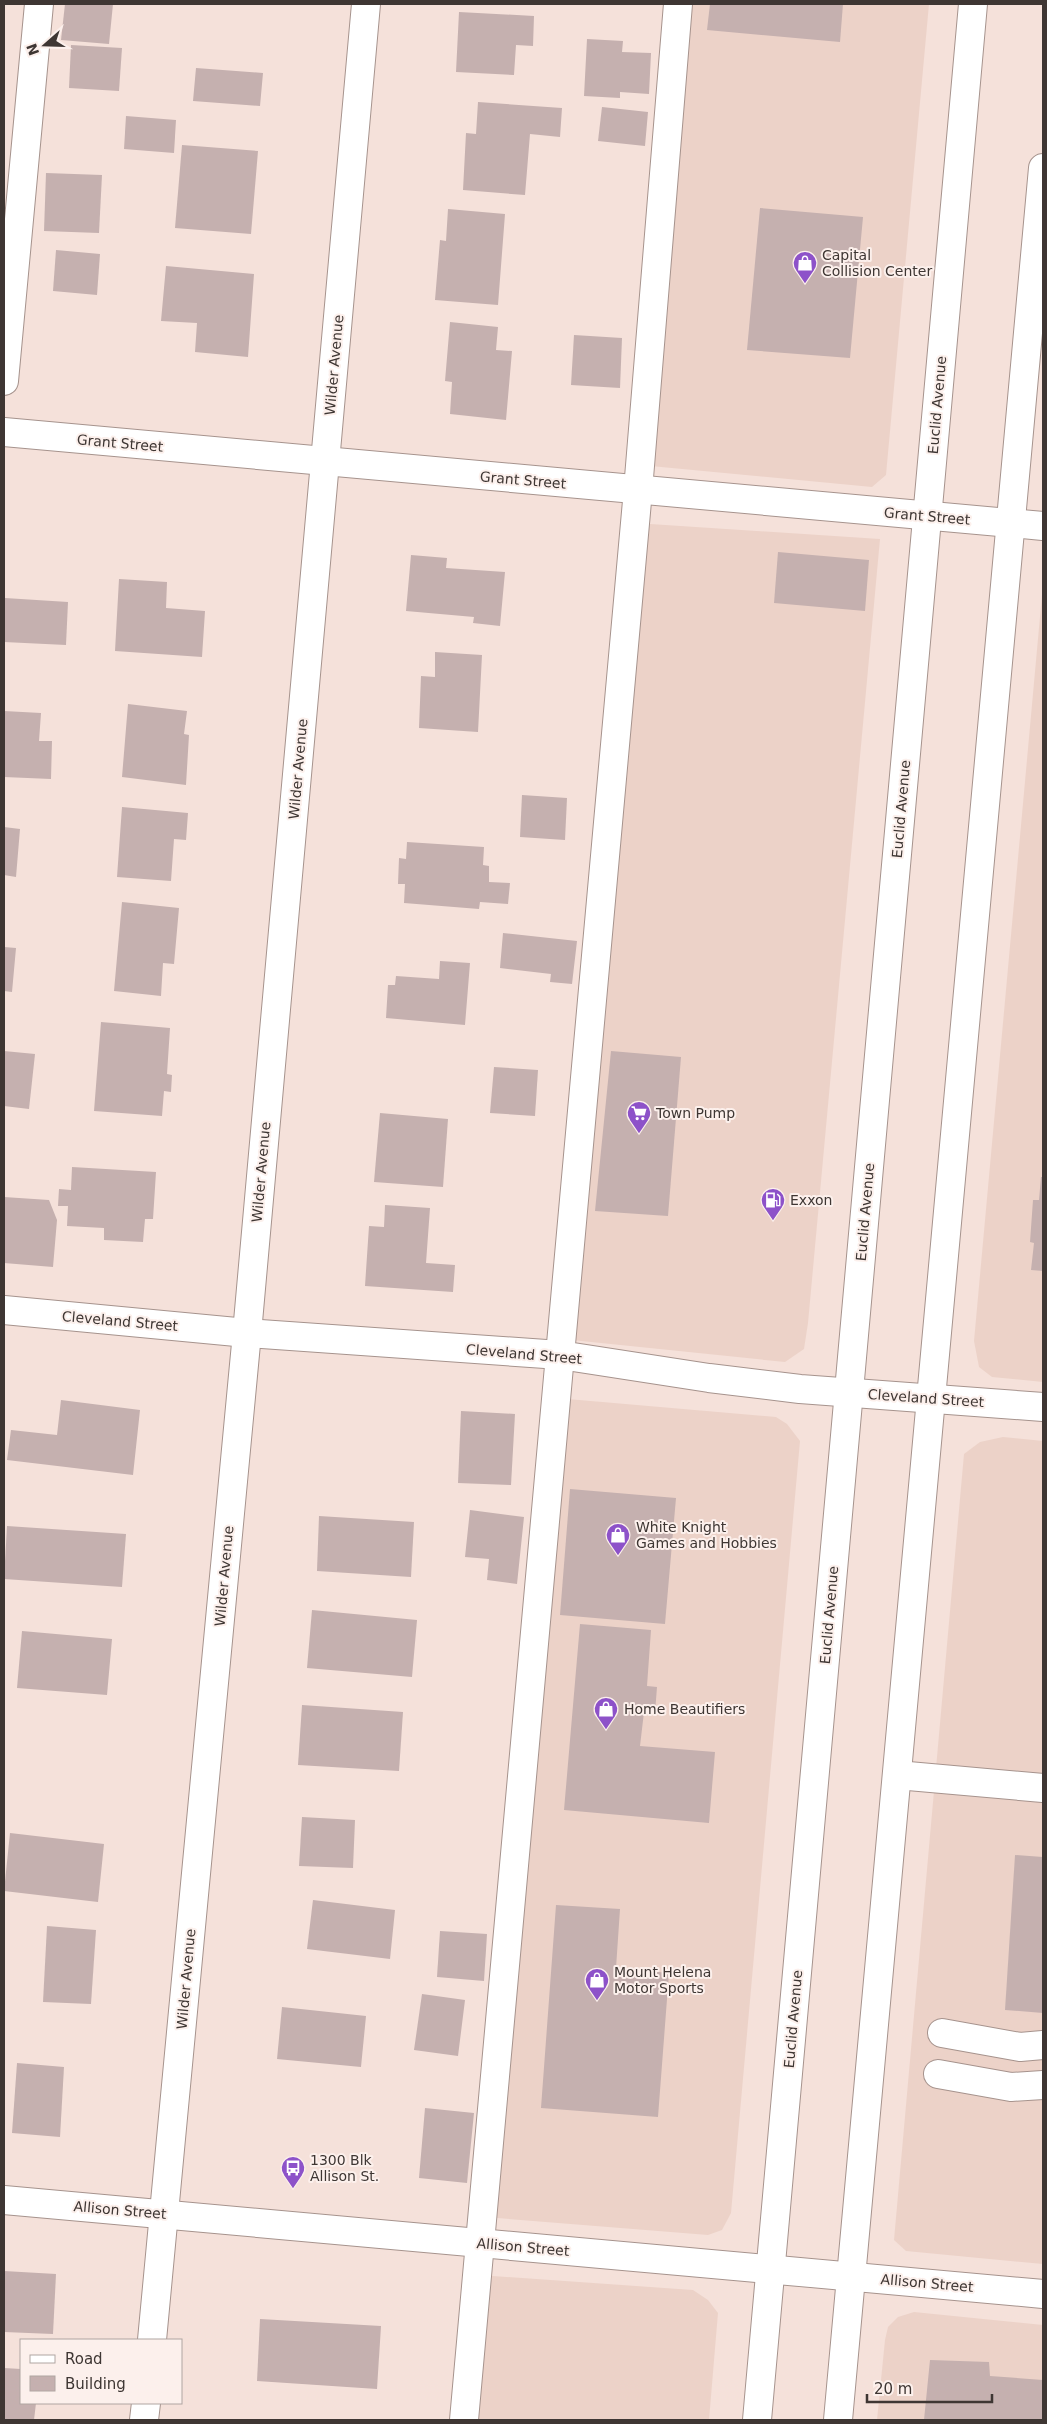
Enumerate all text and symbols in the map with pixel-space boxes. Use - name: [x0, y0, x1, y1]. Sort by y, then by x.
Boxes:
- north arrow: [20, 20, 70, 70]
- text: N: [23, 41, 42, 58]
- place label: Capital Collision Center: [822, 247, 932, 279]
- shop icon: Capital Collision Center: [792, 250, 818, 284]
- street label: Wilder Avenue: [322, 314, 346, 416]
- street label: Euclid Avenue: [925, 355, 949, 455]
- street label: Grant Street: [76, 431, 164, 455]
- street label: Grant Street: [479, 468, 567, 492]
- street label: Grant Street: [883, 504, 971, 528]
- street label: Wilder Avenue: [286, 718, 310, 820]
- street label: Euclid Avenue: [889, 759, 913, 859]
- supermarket icon: Town Pump: [626, 1100, 652, 1134]
- place label: Town Pump: [655, 1105, 735, 1121]
- street label: Wilder Avenue: [249, 1121, 273, 1223]
- street label: Euclid Avenue: [853, 1162, 877, 1262]
- fuel station icon: Exxon: [760, 1187, 786, 1221]
- place label: Exxon: [790, 1192, 832, 1208]
- street label: Cleveland Street: [61, 1308, 179, 1334]
- street label: Cleveland Street: [465, 1341, 583, 1367]
- street label: Cleveland Street: [867, 1386, 985, 1410]
- place label: White Knight Games and Hobbies: [636, 1519, 777, 1551]
- shop icon: White Knight Games and Hobbies: [605, 1522, 631, 1556]
- street label: Wilder Avenue: [212, 1525, 236, 1627]
- street label: Euclid Avenue: [817, 1565, 841, 1665]
- shop icon: Home Beautifiers: [593, 1696, 619, 1730]
- place label: Home Beautifiers: [624, 1701, 745, 1717]
- street label: Wilder Avenue: [174, 1928, 198, 2030]
- place label: Mount Helena Motor Sports: [614, 1964, 711, 1996]
- shop icon: Mount Helena Motor Sports: [584, 1967, 610, 2001]
- street label: Euclid Avenue: [781, 1969, 805, 2069]
- place label: 1300 Blk Allison St.: [310, 2152, 379, 2184]
- bus stop icon: 1300 Blk Allison St.: [280, 2155, 306, 2189]
- street label: Allison Street: [73, 2198, 168, 2222]
- street label: Allison Street: [476, 2235, 571, 2259]
- street label: Allison Street: [880, 2271, 975, 2295]
- legend: [20, 2339, 182, 2404]
- text: Road: [65, 2350, 103, 2368]
- scale bar: [867, 2372, 992, 2404]
- text: Building: [65, 2375, 126, 2393]
- text: 20 m: [874, 2380, 912, 2398]

